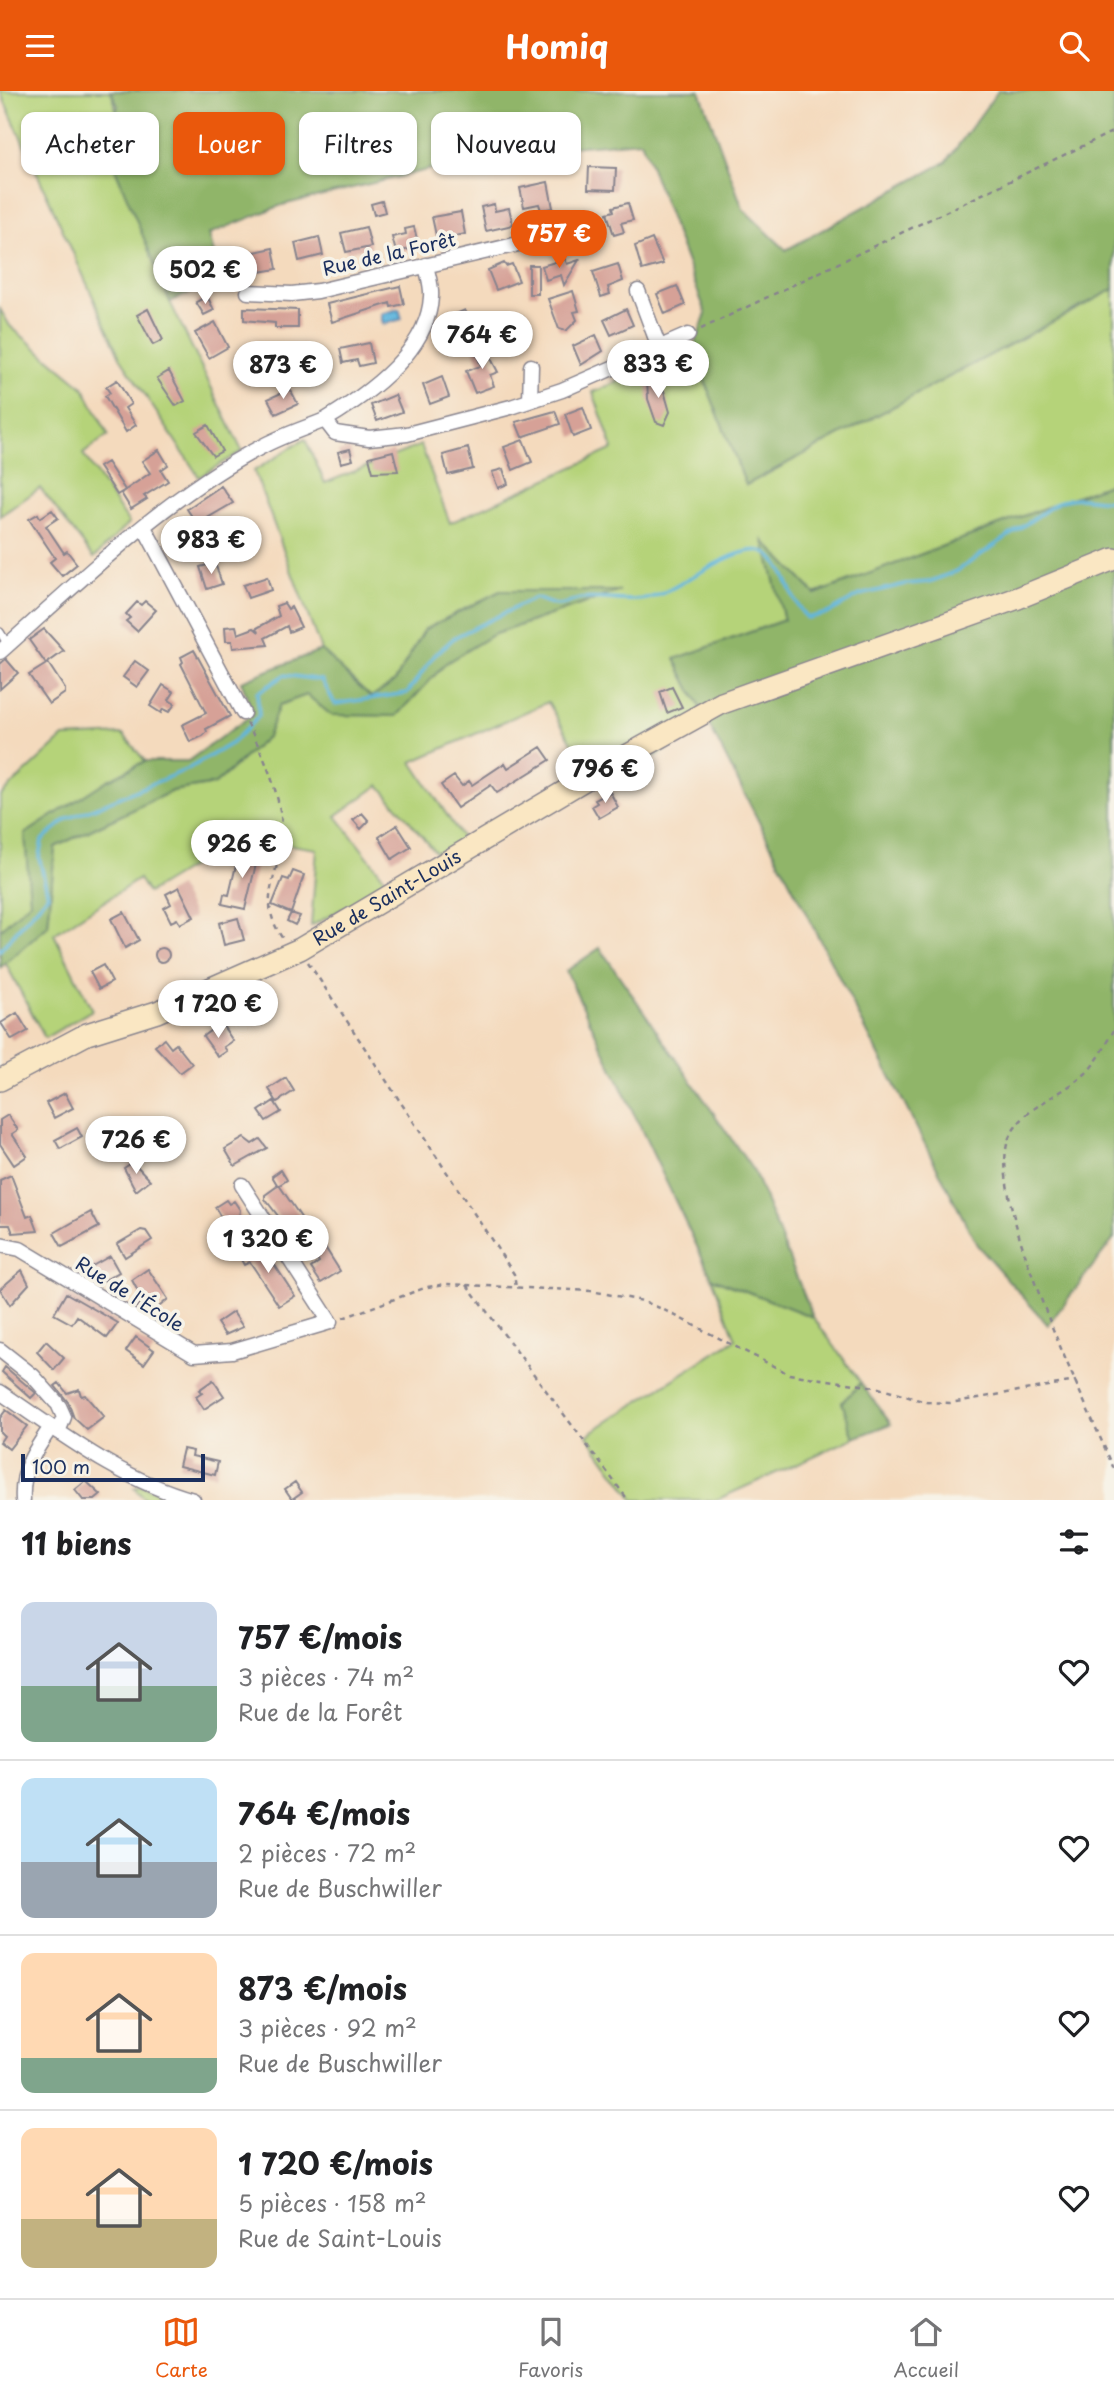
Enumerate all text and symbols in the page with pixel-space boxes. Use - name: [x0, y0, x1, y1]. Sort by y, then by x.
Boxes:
- text: Homiq: [505, 22, 609, 70]
- icon: menu: [21, 27, 59, 65]
- icon: search: [1055, 27, 1093, 65]
- chip: Acheter: [21, 112, 159, 175]
- chip: Louer: [173, 112, 285, 175]
- chip: Filtres: [299, 112, 417, 175]
- chip: Nouveau: [431, 112, 581, 175]
- pin: 757 €: [510, 211, 608, 270]
- text: 757 €: [527, 215, 591, 250]
- street label: Rue de la Forêt: [319, 224, 458, 282]
- pin: 502 €: [156, 247, 254, 306]
- text: 502 €: [169, 251, 241, 286]
- pin: 764 €: [433, 311, 531, 371]
- text: 764 €: [447, 316, 517, 351]
- pin: 873 €: [234, 341, 332, 401]
- pin: 833 €: [609, 341, 707, 400]
- text: 833 €: [623, 345, 693, 380]
- text: 873 €: [249, 346, 317, 381]
- pin: 983 €: [162, 517, 260, 576]
- text: 983 €: [177, 521, 245, 556]
- pin: 796 €: [556, 745, 654, 805]
- text: 796 €: [571, 750, 639, 785]
- pin: 926 €: [193, 821, 291, 880]
- text: 926 €: [207, 825, 277, 860]
- street label: Rue de Saint-Louis: [307, 841, 466, 952]
- pin: 1 720 €: [153, 981, 283, 1040]
- text: 1 720 €: [174, 985, 262, 1020]
- pin: 726 €: [87, 1117, 185, 1176]
- text: 726 €: [101, 1121, 171, 1156]
- pin: 1 320 €: [203, 1215, 333, 1275]
- text: 1 320 €: [223, 1220, 313, 1255]
- street label: Rue de l'École: [71, 1249, 190, 1338]
- scale bar: [21, 1451, 205, 1483]
- text: 100 m: [32, 1452, 90, 1480]
- text: 11 biens: [21, 1520, 132, 1565]
- icon: filters: [1055, 1523, 1093, 1561]
- text: 757 €/mois: [238, 1614, 402, 1659]
- icon: home: [77, 1630, 161, 1714]
- icon: heart: [1055, 1653, 1093, 1691]
- text: 3 pièces · 74 m²: [238, 1659, 414, 1694]
- text: Rue de la Forêt: [238, 1694, 402, 1729]
- text: 764 €/mois: [238, 1790, 410, 1835]
- icon: home: [77, 1806, 161, 1890]
- icon: heart: [1055, 1829, 1093, 1867]
- text: 2 pièces · 72 m²: [238, 1835, 416, 1870]
- text: Rue de Buschwiller: [238, 1870, 442, 1905]
- text: 873 €/mois: [238, 1965, 407, 2010]
- icon: home: [77, 1981, 161, 2065]
- icon: heart: [1055, 2004, 1093, 2042]
- text: 3 pièces · 92 m²: [238, 2010, 417, 2045]
- text: Rue de Buschwiller: [238, 2045, 442, 2080]
- text: 1 720 €/mois: [238, 2140, 433, 2185]
- icon: home: [77, 2156, 161, 2240]
- icon: heart: [1055, 2179, 1093, 2217]
- text: 5 pièces · 158 m²: [238, 2185, 427, 2220]
- text: Rue de Saint-Louis: [238, 2220, 442, 2255]
- tab: Carte: [155, 2313, 208, 2383]
- tab: Favoris: [518, 2313, 583, 2383]
- tab: Accueil: [893, 2313, 959, 2383]

